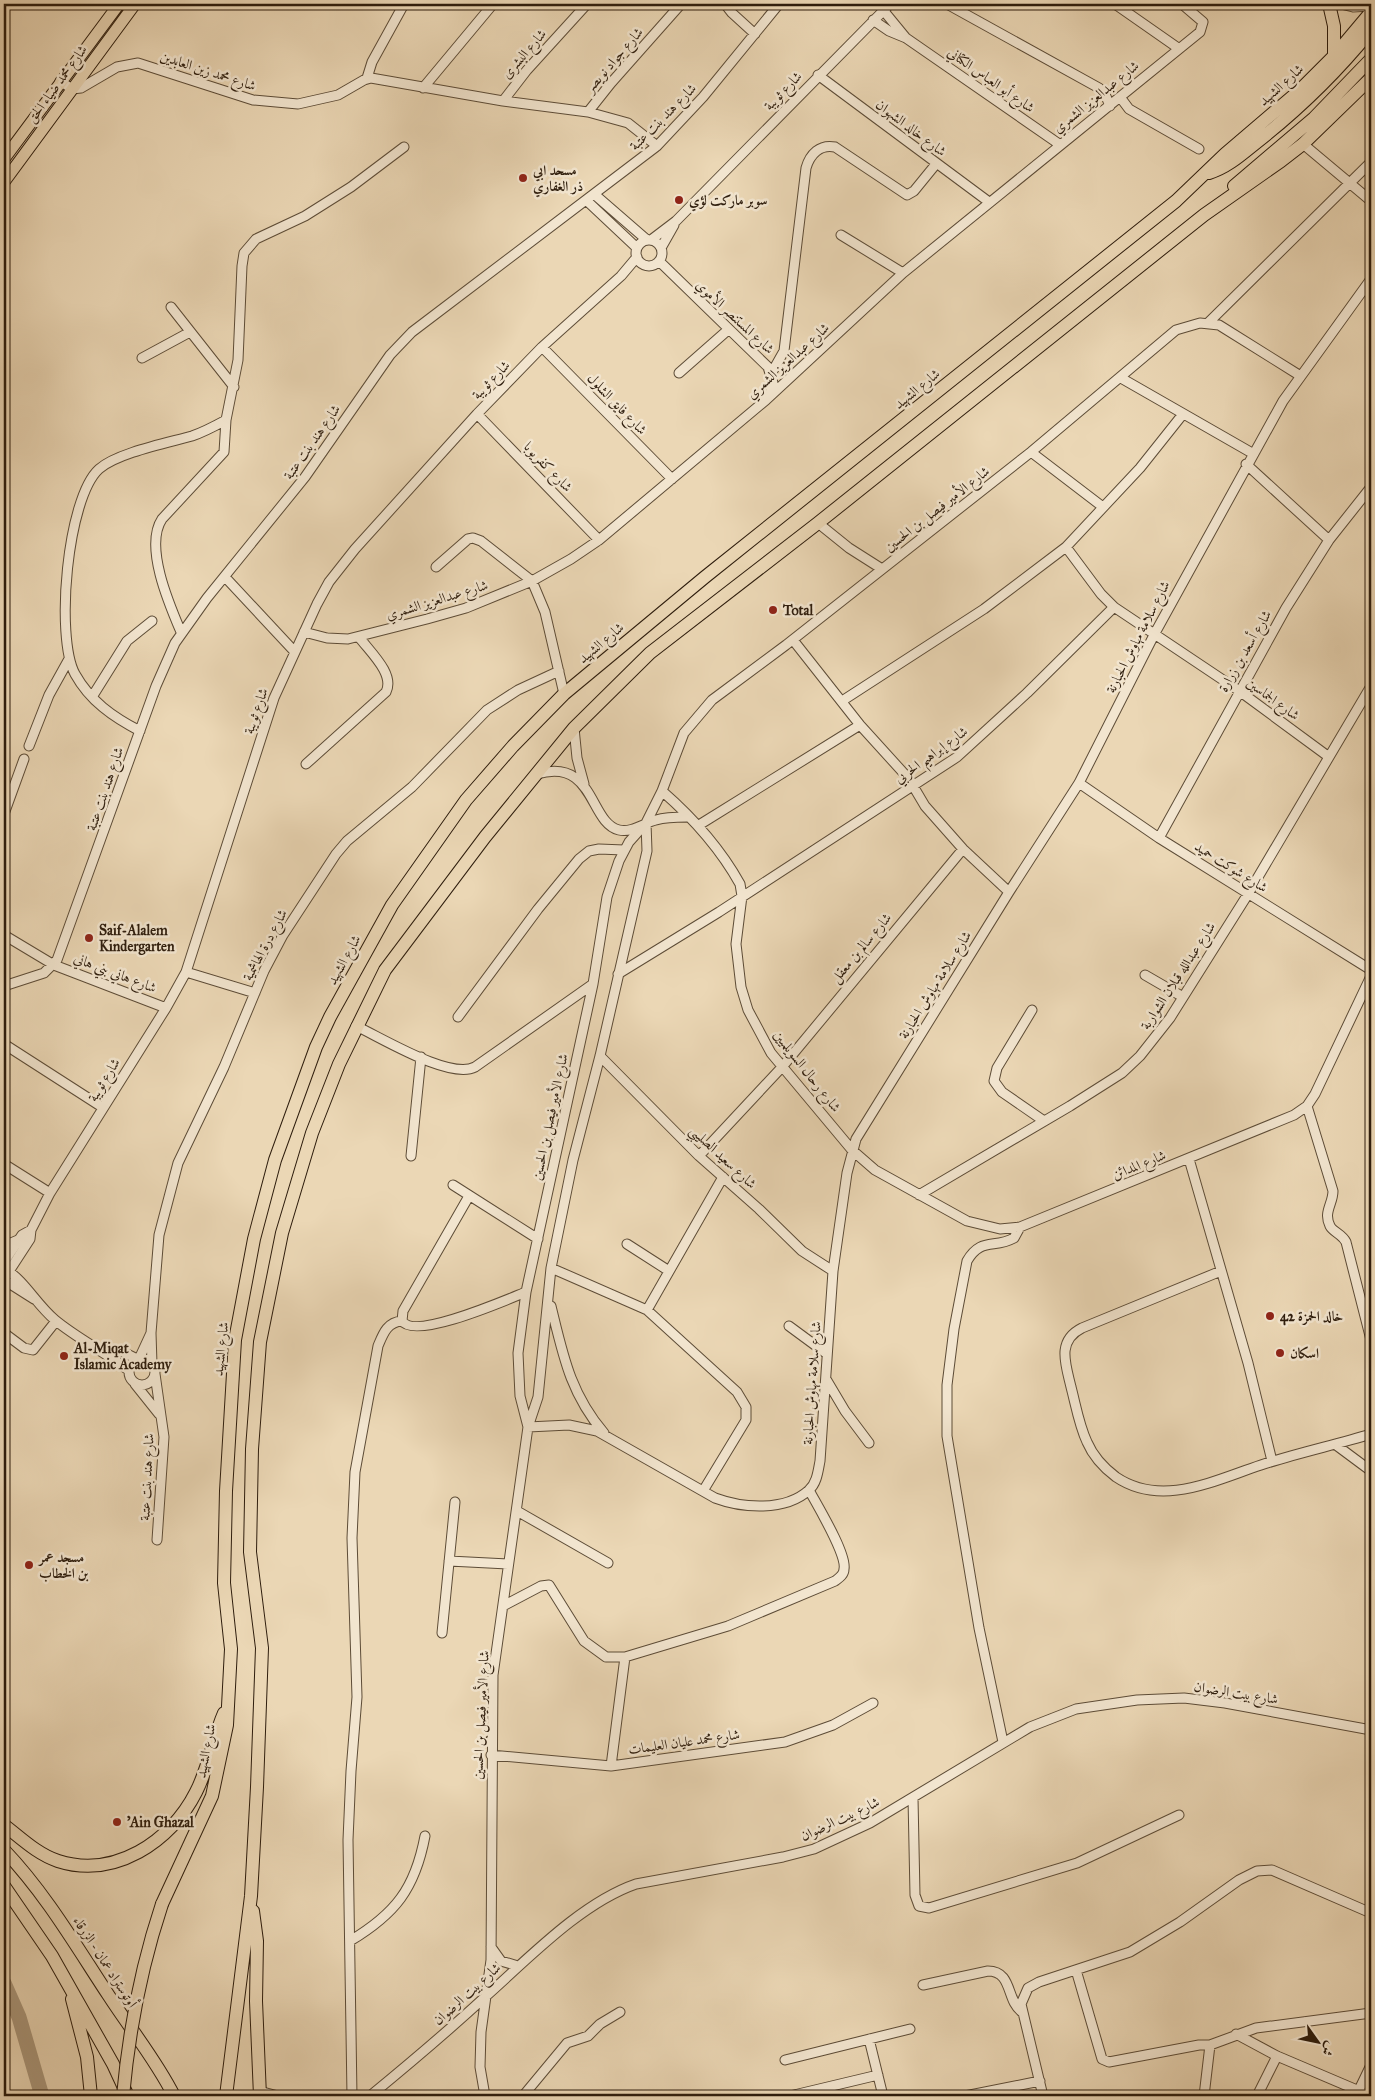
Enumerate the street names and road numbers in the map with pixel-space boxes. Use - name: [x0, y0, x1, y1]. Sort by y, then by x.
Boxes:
- street label: شارع جواد نويصر: [580, 24, 649, 99]
- street label: شارع البشرى: [498, 26, 552, 84]
- street label: شارع محمد ضياء الحق: [23, 42, 93, 128]
- street label: شارع أبو العباس الكتاني: [942, 42, 1039, 119]
- street label: شارع محمد زين العابدين: [157, 48, 258, 97]
- street label: شارع عبدالعزيز الشمري: [1050, 57, 1144, 139]
- street label: شارع الشهيد: [1255, 60, 1309, 112]
- street label: شارع ثويبة: [760, 68, 808, 116]
- street label: شارع هند بنت عتبة: [626, 80, 702, 156]
- street label: شارع خالد الشهوان: [871, 96, 950, 162]
- street label: شارع المستنصر الأموي: [690, 275, 779, 360]
- street label: شارع عبدالعزيز الشمري: [743, 319, 835, 405]
- street label: شارع ثويبة: [468, 357, 516, 405]
- street label: شارع الشهيد: [890, 365, 945, 415]
- street label: شارع فايق الشلول: [581, 370, 650, 440]
- street label: شارع هند بنت عتبة: [280, 401, 347, 484]
- street label: شارع كفريوبا: [518, 438, 576, 498]
- street label: شارع الأمير فيصل بن الحسين: [880, 461, 995, 558]
- street label: شارع عبدالعزيز الشمري: [384, 576, 491, 626]
- street label: شارع سلامة مهاوش الحبارنة: [1102, 578, 1176, 697]
- street label: شارع أسعد بن زرارة: [1213, 606, 1278, 696]
- street label: شارع الشهيد: [575, 619, 629, 669]
- street label: شارع الجماسين: [1241, 674, 1303, 726]
- street label: شارع ثويبة: [240, 686, 275, 737]
- street label: شارع إبراهيم الحربي: [891, 723, 974, 791]
- street label: شارع هند بنت عتبة: [83, 745, 130, 834]
- street label: شارع شوكت حميد: [1190, 838, 1271, 899]
- street label: شارع درة الهاشمية: [239, 906, 294, 985]
- street label: شارع سالم بن معقل: [827, 910, 898, 989]
- street label: شارع عبدالله قبلان الشواربة: [1137, 919, 1222, 1035]
- street label: شارع سلامة مهاوش الحبارنة: [895, 928, 978, 1044]
- street label: شارع الشهيد: [323, 932, 367, 989]
- street label: شارع هاني بني هاني: [70, 949, 159, 1000]
- street label: شارع رحال السويلميين: [767, 1027, 844, 1117]
- street label: شارع الأمير فيصل بن الحسين: [526, 1052, 575, 1183]
- street label: شارع ثويبة: [84, 1055, 126, 1106]
- street label: شارع سعيد الصليبي: [683, 1122, 760, 1195]
- street label: شارع المدائن: [1110, 1146, 1170, 1186]
- street label: شارع الشهيد: [210, 1321, 235, 1377]
- street label: شارع سلامة مهاوش الحبارنة: [799, 1321, 828, 1446]
- street label: شارع هند بنت عتبة: [136, 1433, 161, 1521]
- street label: شارع الأمير فيصل بن الحسين: [467, 1650, 496, 1780]
- street label: شارع بيت الرضوان: [1192, 1678, 1279, 1711]
- street label: شارع الشهيد: [192, 1723, 223, 1780]
- street label: شارع محمد عليان العليمات: [627, 1726, 741, 1761]
- street label: شارع بيت الرضوان: [798, 1793, 883, 1847]
- street label: أوتوستراد عمان - الزرقاء: [69, 1912, 143, 2012]
- street label: شارع بيت الرضوان: [430, 1959, 506, 2031]

